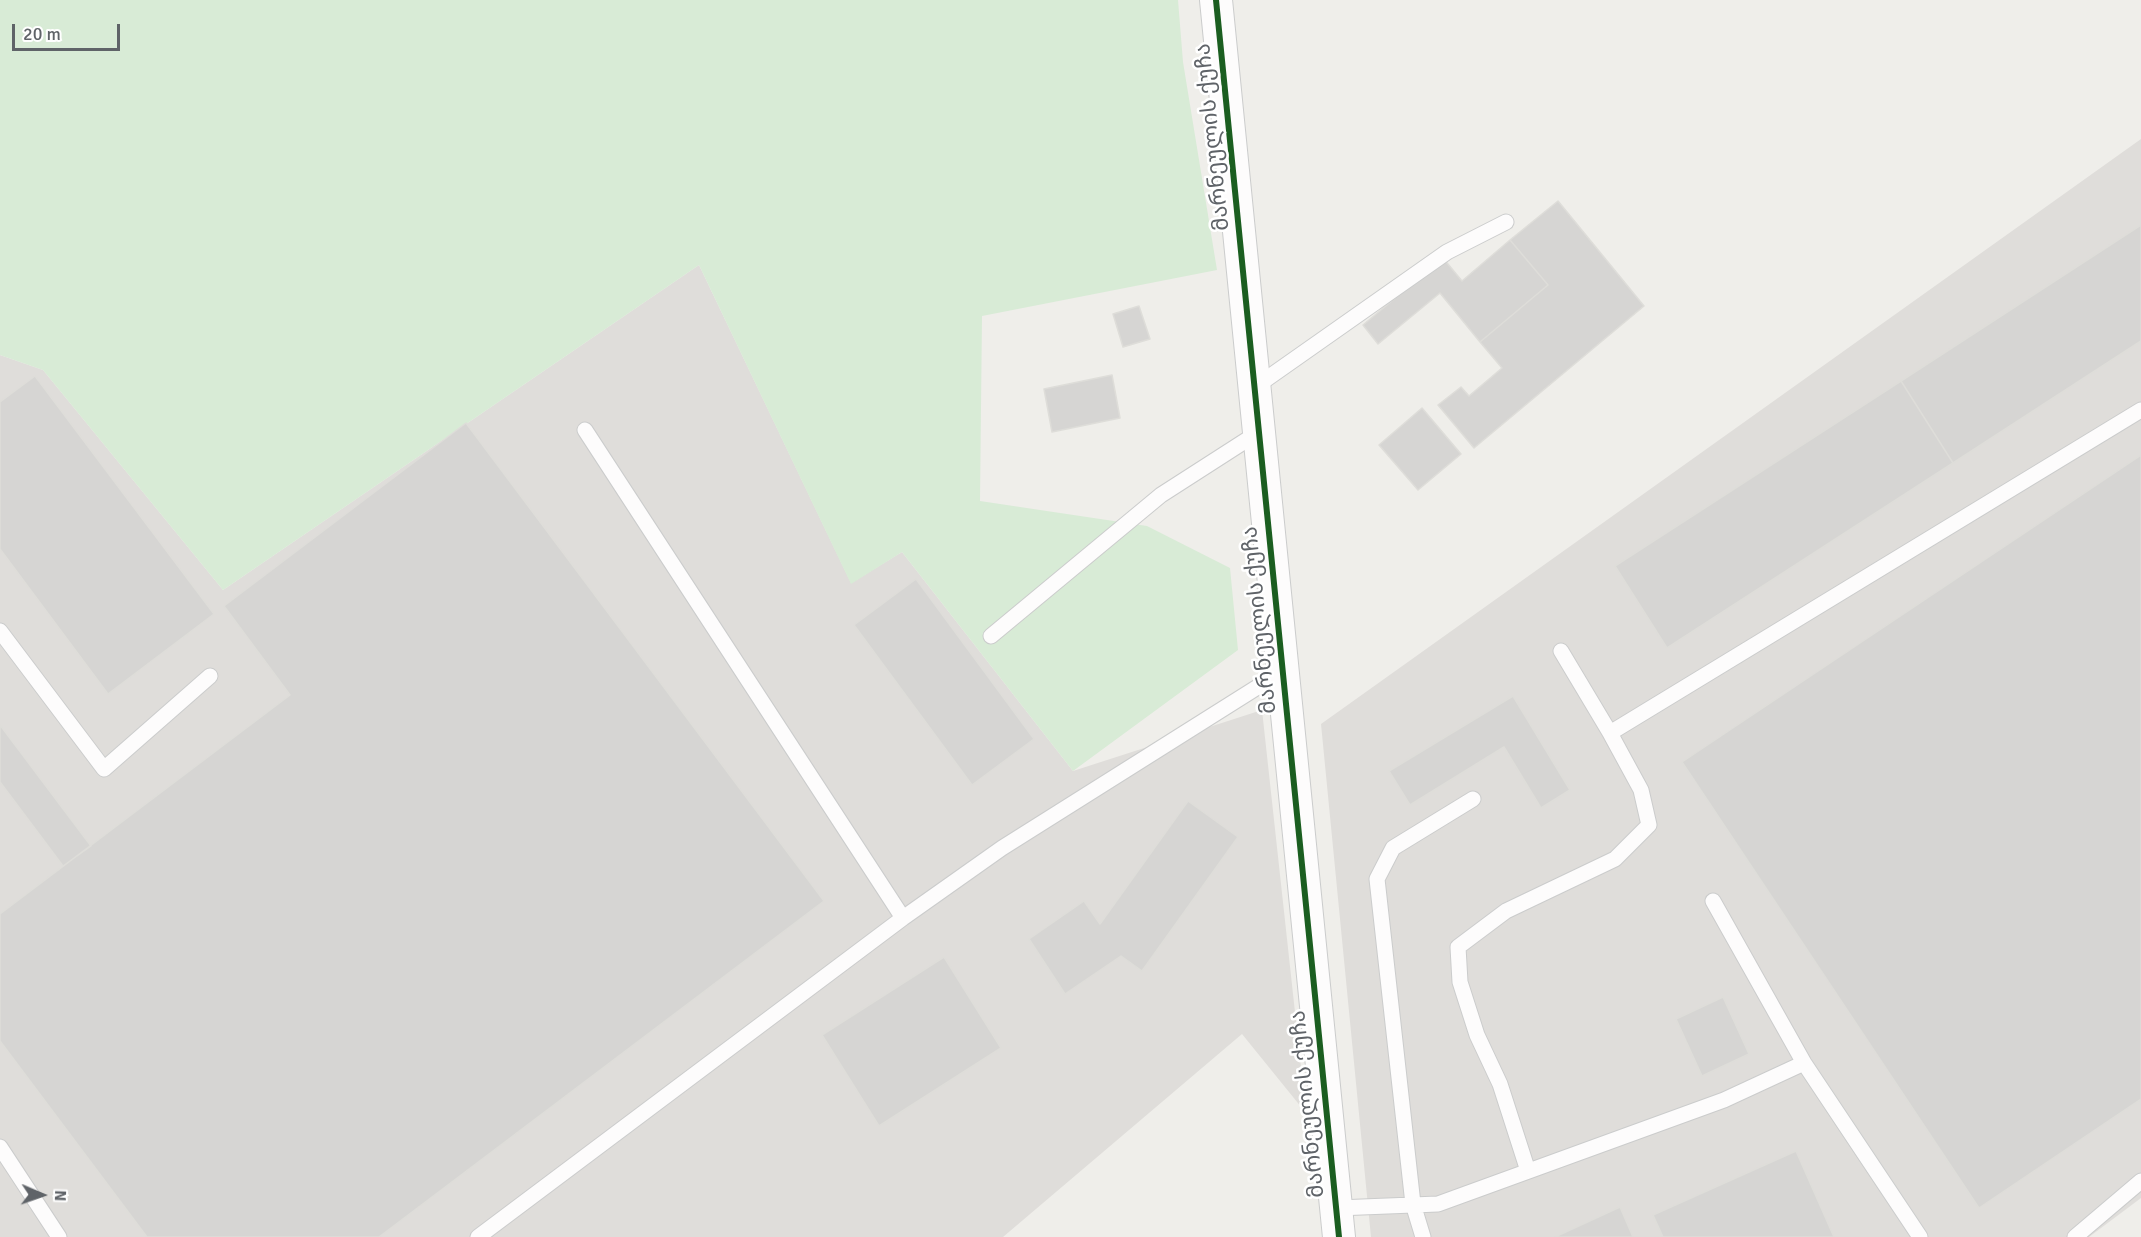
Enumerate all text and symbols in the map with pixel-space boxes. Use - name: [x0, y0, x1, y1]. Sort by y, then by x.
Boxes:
- scale bar: [15, 12, 123, 50]
- text: 20 m: [23, 23, 61, 45]
- street label: მარნეულის ქუჩა: [1190, 42, 1236, 232]
- street label: მარნეულის ქუჩა: [1237, 525, 1283, 715]
- street label: მარნეულის ქუჩა: [1285, 1009, 1331, 1199]
- north arrow: [12, 1165, 72, 1225]
- text: N: [50, 1190, 70, 1202]

